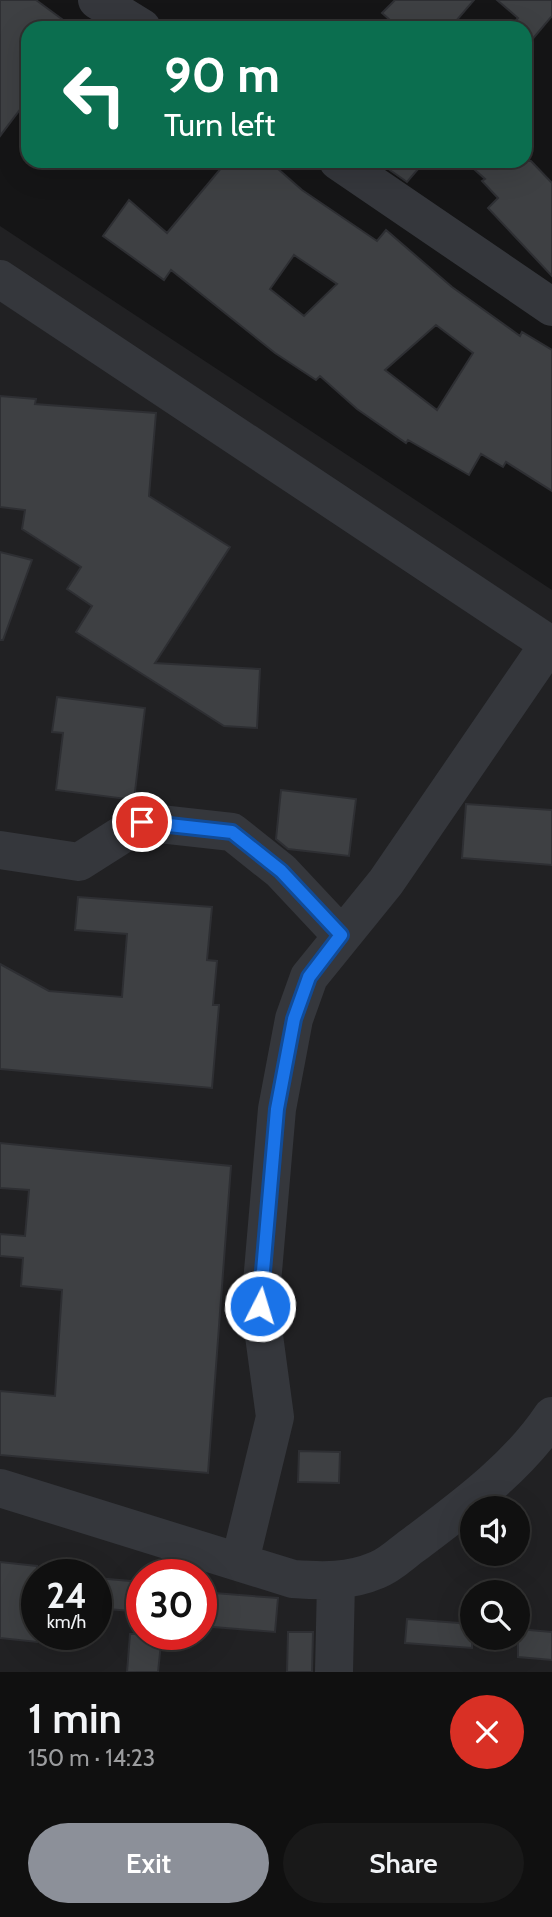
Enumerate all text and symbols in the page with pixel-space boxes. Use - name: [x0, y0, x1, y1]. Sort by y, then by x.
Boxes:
- text: 90 m: [164, 45, 280, 104]
- icon: left: [49, 49, 140, 140]
- text: Turn left: [164, 105, 275, 144]
- pin: [112, 792, 172, 852]
- icon: arrive: [123, 803, 161, 841]
- position arrow: [223, 1269, 297, 1343]
- map controls: [460, 1496, 530, 1650]
- button: sound: [460, 1496, 530, 1566]
- speed limit sign: 30: [126, 1559, 217, 1650]
- text: 24: [46, 1574, 87, 1617]
- button: search: [460, 1580, 530, 1650]
- text: km/h: [47, 1611, 86, 1633]
- text: 1 min: [28, 1692, 122, 1744]
- button: close: [450, 1695, 524, 1769]
- text: 150 m · 14:23: [28, 1744, 155, 1772]
- button: Exit: [28, 1823, 269, 1903]
- button: Share: [283, 1823, 524, 1903]

